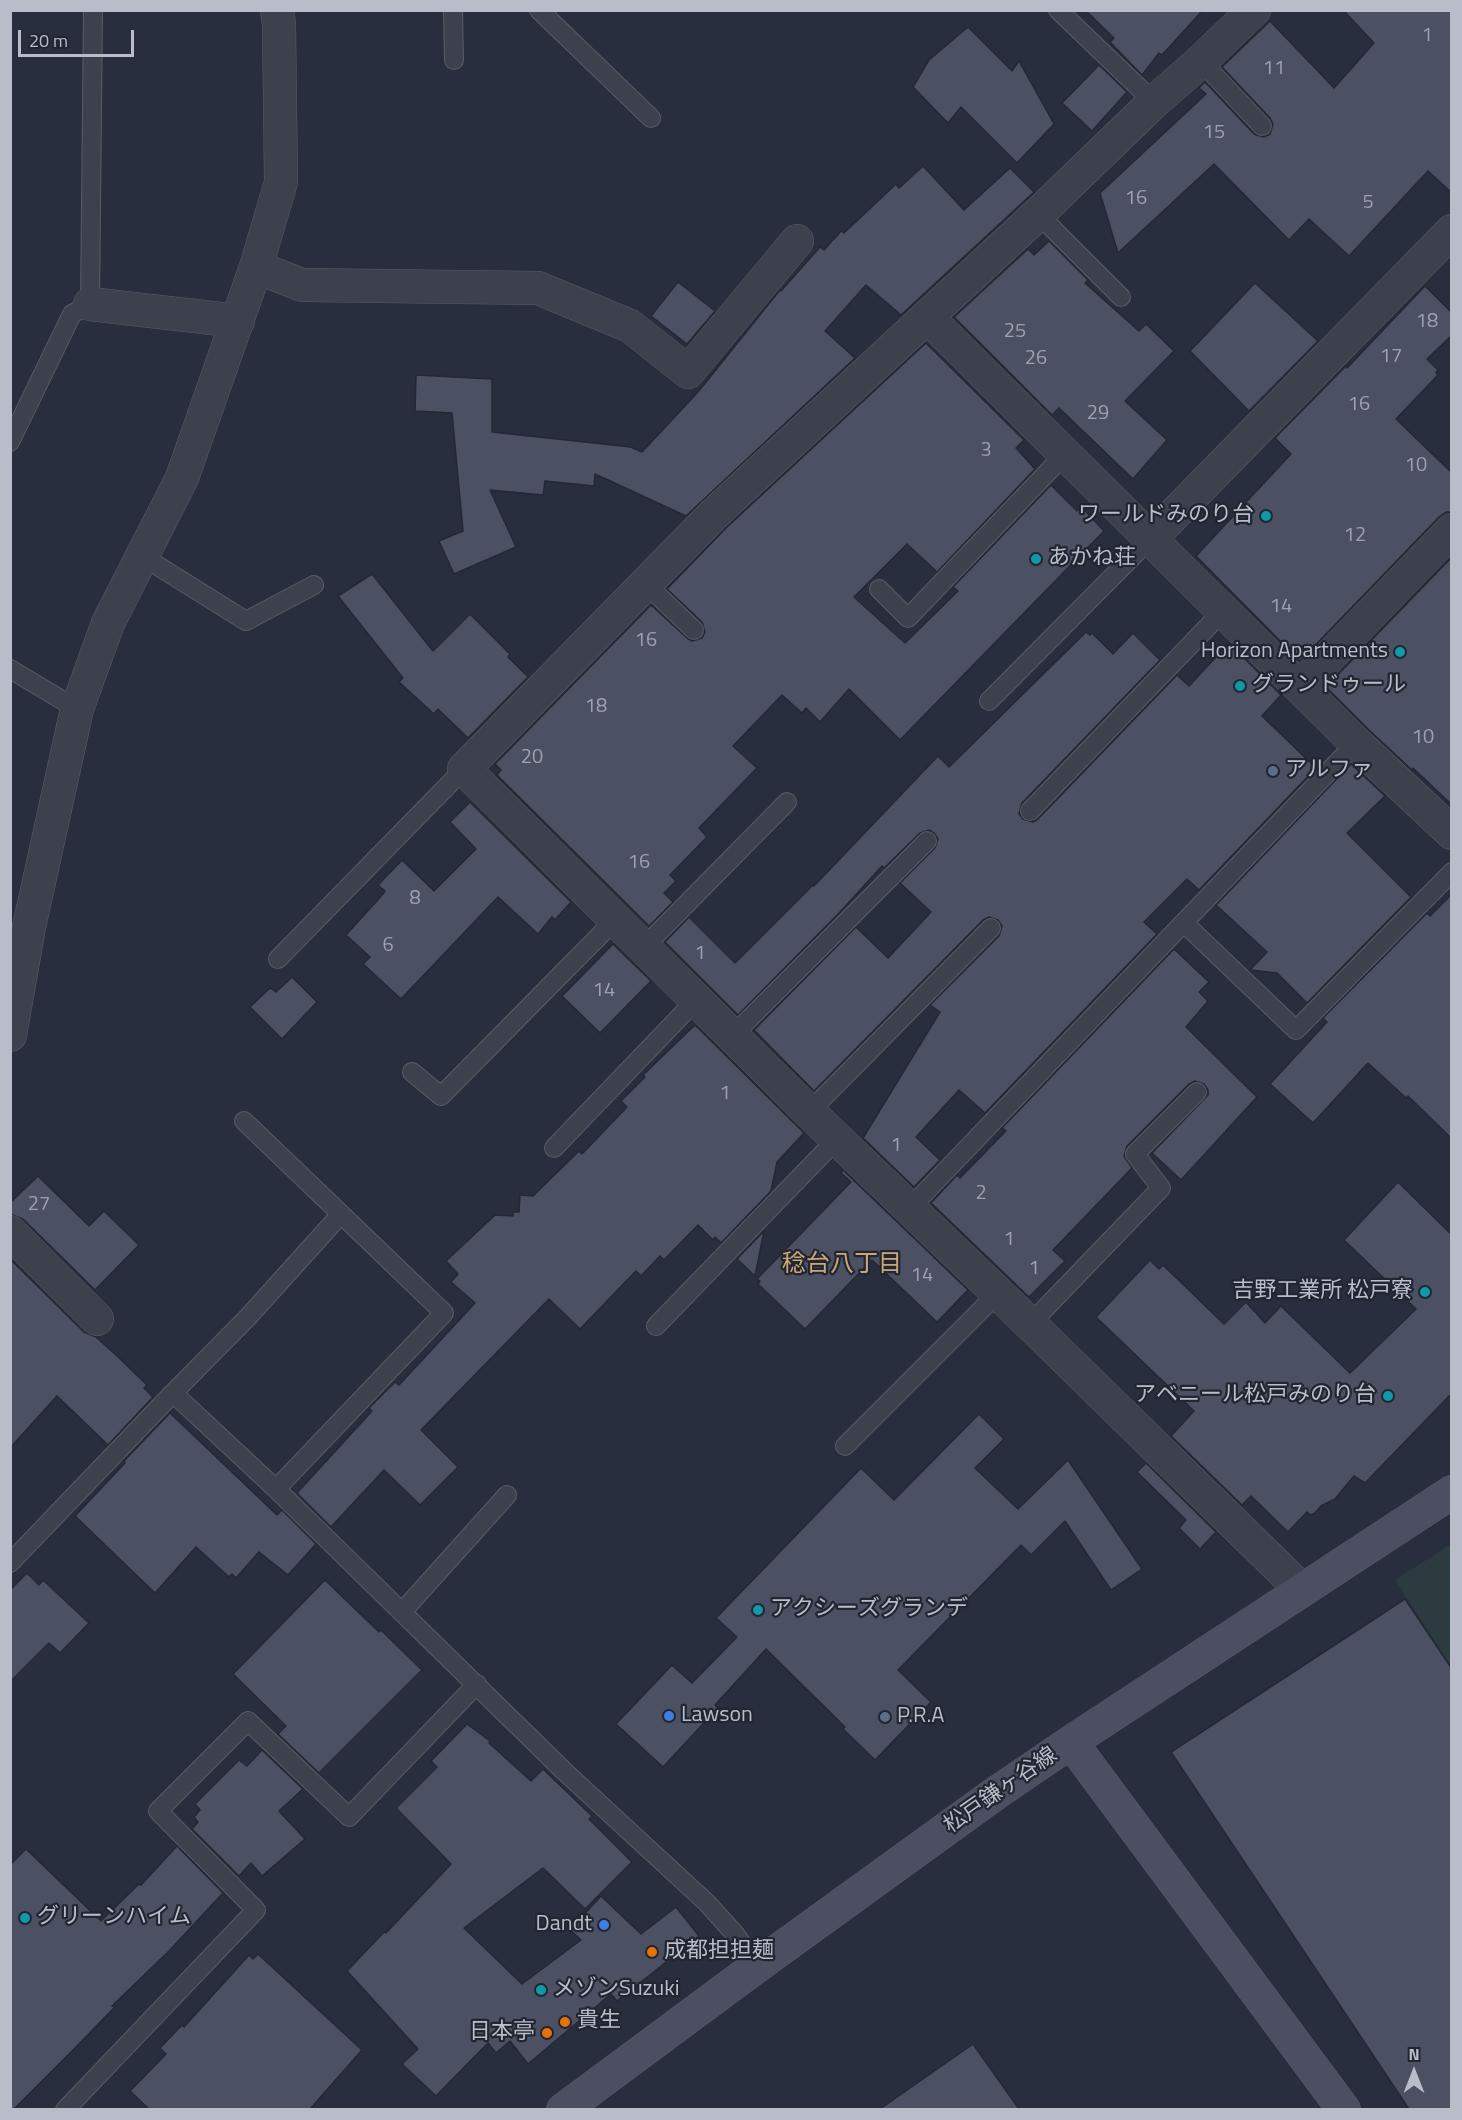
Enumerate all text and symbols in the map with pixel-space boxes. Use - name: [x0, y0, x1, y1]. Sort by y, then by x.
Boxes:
- scale bar: [21, 18, 136, 56]
- house number: 1: [1421, 24, 1433, 48]
- text: 20 m: [29, 27, 68, 54]
- house number: 11: [1263, 57, 1285, 81]
- house number: 15: [1203, 121, 1225, 145]
- house number: 16: [1125, 187, 1147, 211]
- house number: 5: [1362, 191, 1374, 215]
- house number: 18: [1416, 310, 1438, 334]
- house number: 25: [1004, 320, 1026, 344]
- house number: 17: [1380, 345, 1402, 369]
- house number: 26: [1025, 347, 1047, 371]
- house number: 16: [1348, 393, 1370, 417]
- house number: 29: [1087, 402, 1109, 426]
- house number: 3: [980, 439, 992, 463]
- house number: 10: [1405, 454, 1427, 478]
- place label: ワールドみのり台: [1078, 503, 1254, 529]
- marker: ワールドみのり台: [1259, 509, 1273, 523]
- house number: 12: [1344, 524, 1366, 548]
- place label: あかね荘: [1048, 546, 1136, 572]
- marker: あかね荘: [1029, 552, 1043, 566]
- house number: 14: [1270, 595, 1292, 619]
- house number: 16: [635, 629, 657, 653]
- place label: Horizon Apartments: [1201, 639, 1388, 665]
- marker: Horizon Apartments: [1393, 645, 1407, 659]
- place label: グランドゥール: [1252, 673, 1406, 699]
- marker: グランドゥール: [1233, 679, 1247, 693]
- house number: 18: [585, 695, 607, 719]
- house number: 10: [1412, 726, 1434, 750]
- house number: 20: [521, 746, 543, 770]
- place label: アルファ: [1285, 758, 1373, 784]
- marker: アルファ: [1266, 764, 1280, 778]
- house number: 16: [628, 851, 650, 875]
- house number: 8: [409, 887, 421, 911]
- house number: 6: [382, 934, 394, 958]
- house number: 1: [694, 942, 706, 966]
- house number: 14: [593, 979, 615, 1003]
- house number: 1: [719, 1082, 731, 1106]
- house number: 1: [890, 1134, 902, 1158]
- house number: 2: [975, 1182, 987, 1206]
- house number: 27: [28, 1193, 50, 1217]
- house number: 1: [1003, 1228, 1015, 1252]
- district label: 稔台八丁目: [782, 1251, 902, 1279]
- house number: 1: [1028, 1257, 1040, 1281]
- house number: 14: [911, 1264, 933, 1288]
- place label: 吉野工業所 松戸寮: [1232, 1279, 1413, 1305]
- marker: 吉野工業所 松戸寮: [1418, 1285, 1432, 1299]
- place label: アベニール松戸みのり台: [1134, 1383, 1376, 1409]
- marker: アベニール松戸みのり台: [1381, 1389, 1395, 1403]
- place label: アクシーズグランデ: [770, 1597, 968, 1623]
- marker: アクシーズグランデ: [751, 1603, 765, 1617]
- place label: Lawson: [681, 1703, 753, 1729]
- place label: P.R.A: [897, 1704, 944, 1730]
- marker: Lawson: [662, 1709, 676, 1723]
- marker: P.R.A: [878, 1710, 892, 1724]
- street label: 松戸鎌ヶ谷線: [939, 1742, 1063, 1840]
- place label: グリーンハイム: [37, 1905, 191, 1931]
- marker: グリーンハイム: [18, 1911, 32, 1925]
- place label: Dandt: [536, 1912, 592, 1938]
- marker: Dandt: [597, 1918, 611, 1932]
- place label: 成都担担麺: [664, 1939, 774, 1965]
- marker: 成都担担麺: [645, 1945, 659, 1959]
- place label: メゾンSuzuki: [553, 1977, 680, 2003]
- marker: メゾンSuzuki: [534, 1983, 548, 1997]
- place label: 貴生: [577, 2009, 621, 2035]
- marker: 貴生: [558, 2015, 572, 2029]
- place label: 日本亭: [469, 2020, 535, 2046]
- marker: 日本亭: [540, 2026, 554, 2040]
- north arrow: [1384, 2042, 1444, 2102]
- text: N: [1408, 2042, 1420, 2066]

